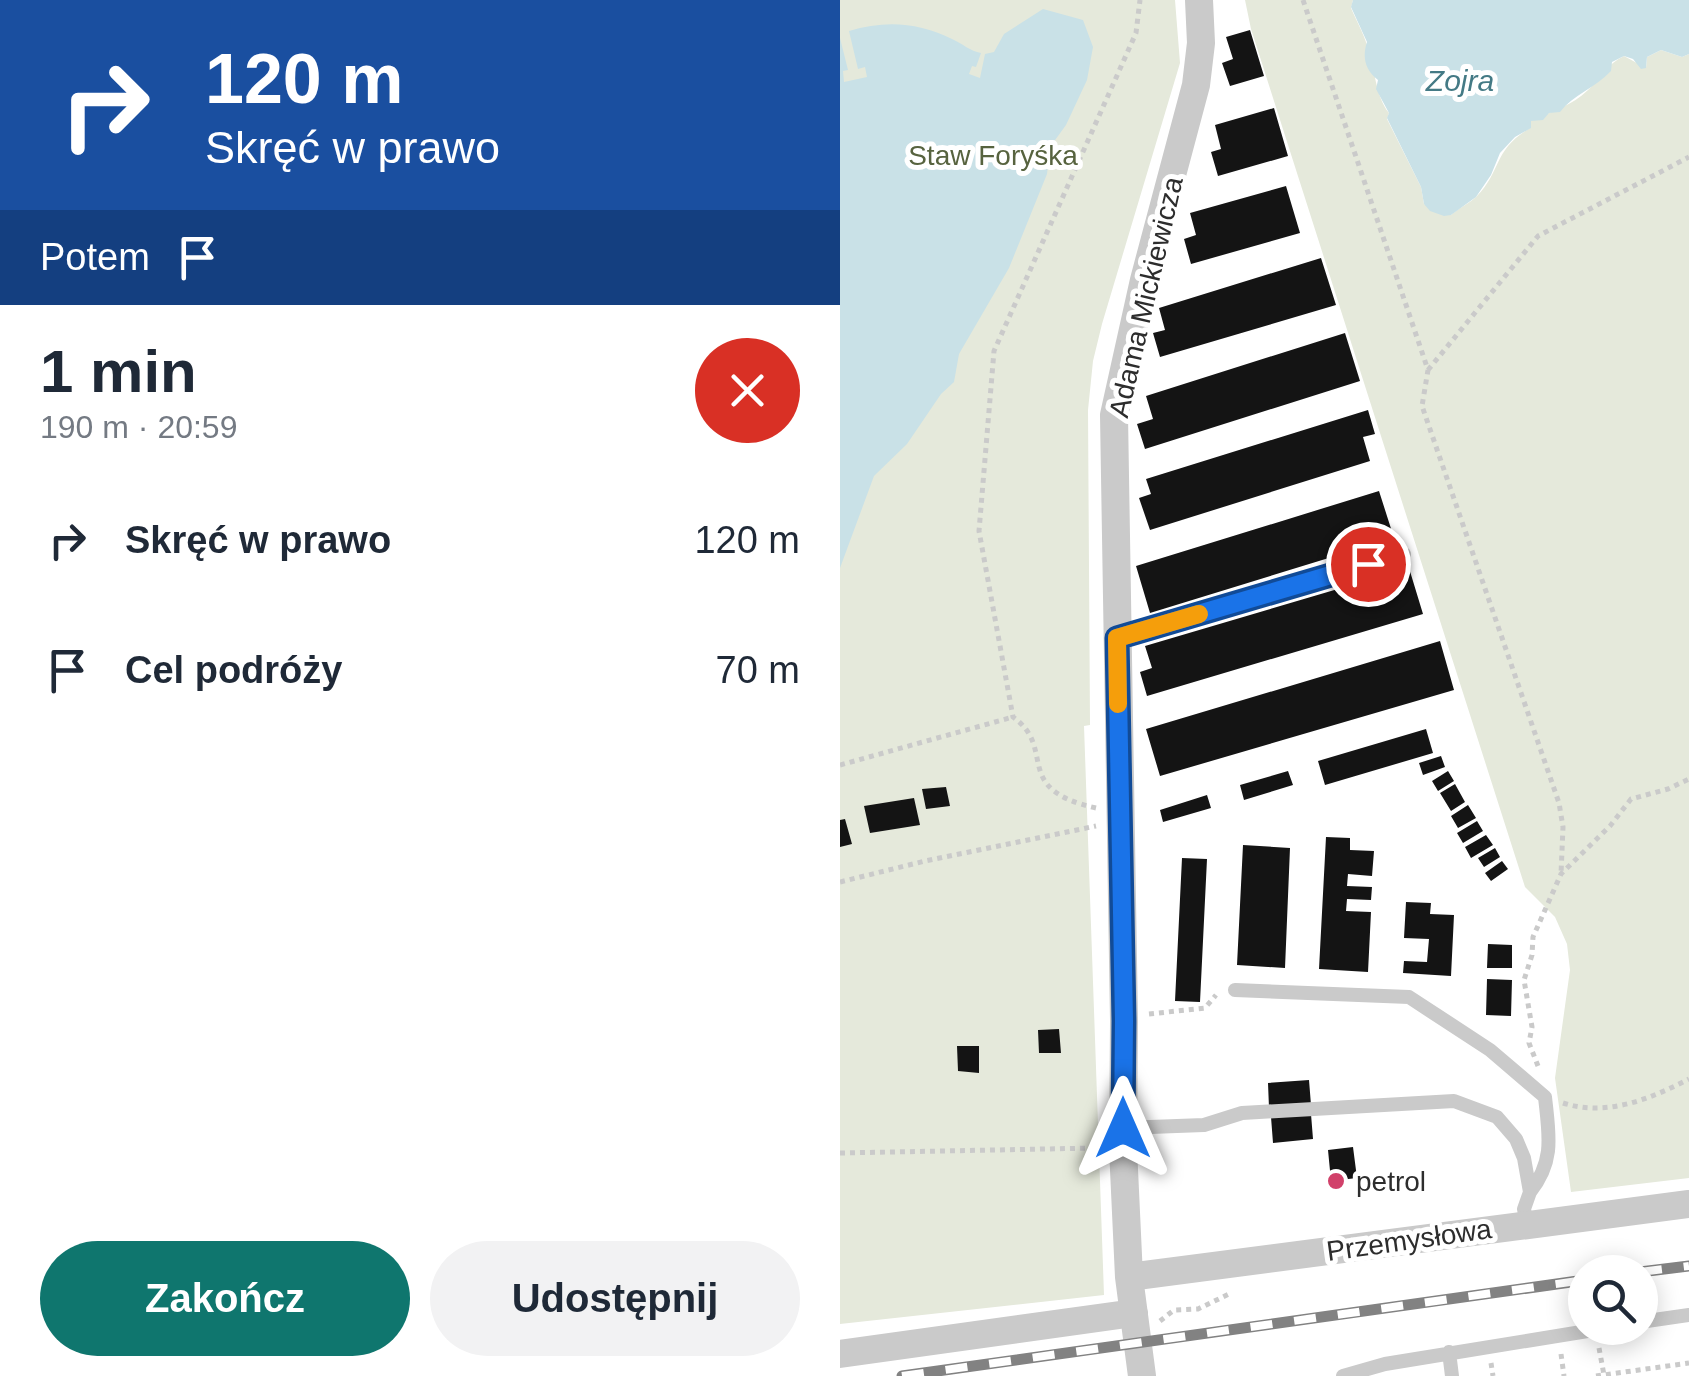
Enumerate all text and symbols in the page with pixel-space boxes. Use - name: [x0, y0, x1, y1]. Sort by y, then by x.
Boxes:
- icon: right: [40, 40, 170, 170]
- text: 120 m: [205, 40, 403, 118]
- water label: Zojra: [1425, 64, 1494, 97]
- text: Skręć w prawo: [205, 122, 500, 173]
- park label: Staw Foryśka: [908, 140, 1078, 171]
- street label: Adama Mickiewicza: [1103, 173, 1189, 420]
- icon: arrive: [170, 230, 225, 285]
- text: Potem: [40, 236, 150, 278]
- text: 1 min: [40, 338, 197, 405]
- button: close: [695, 338, 800, 443]
- text: 190 m · 20:59: [40, 409, 237, 445]
- icon: right: [40, 513, 95, 568]
- text: Skręć w prawo: [125, 519, 391, 561]
- text: 120 m: [694, 519, 800, 561]
- pin: [1326, 522, 1411, 607]
- icon: arrive: [1341, 537, 1396, 592]
- icon: arrive: [40, 643, 95, 698]
- text: Cel podróży: [125, 649, 342, 691]
- text: 70 m: [716, 649, 800, 691]
- position arrow: [1071, 1076, 1175, 1180]
- place label: petrol: [1356, 1166, 1426, 1197]
- marker: petrol: [1325, 1170, 1347, 1192]
- street label: Przemysłowa: [1324, 1213, 1494, 1267]
- button: Zakończ: [40, 1241, 410, 1356]
- button: Udostępnij: [430, 1241, 800, 1356]
- map controls: [1568, 1255, 1658, 1345]
- button: search: [1568, 1255, 1658, 1345]

